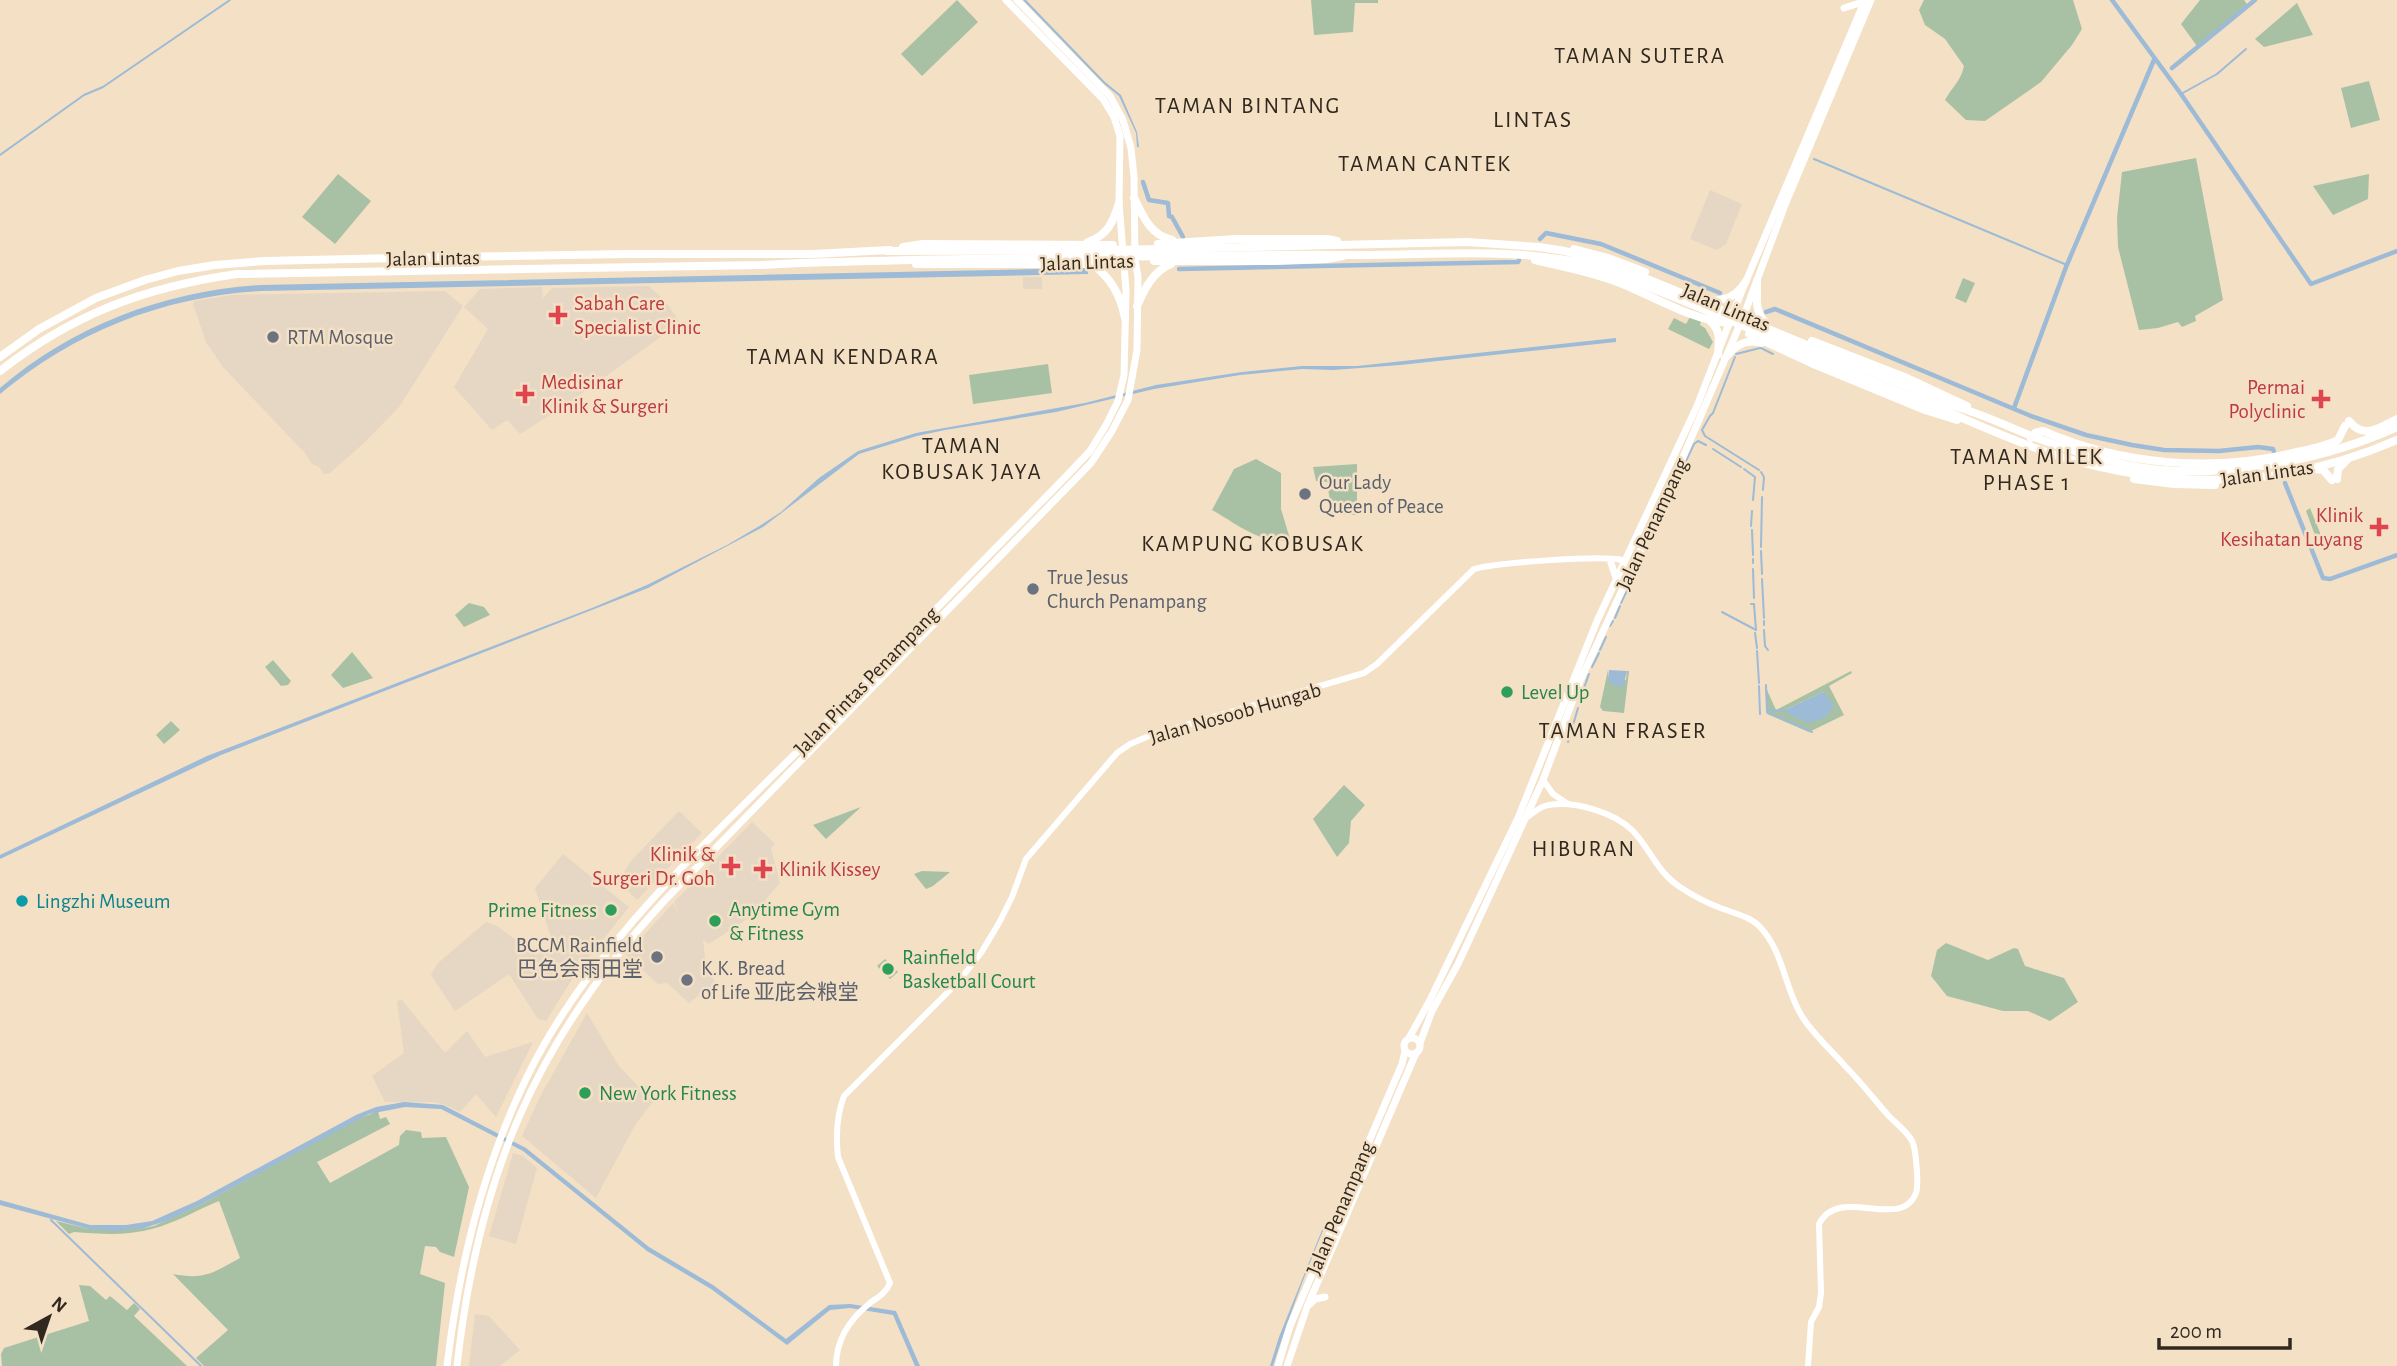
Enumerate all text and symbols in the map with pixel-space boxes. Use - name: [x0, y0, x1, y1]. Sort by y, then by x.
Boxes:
- district label: TAMAN SUTERA: [1554, 45, 1726, 68]
- district label: TAMAN BINTANG: [1155, 95, 1341, 118]
- district label: LINTAS: [1493, 108, 1573, 132]
- district label: TAMAN CANTEK: [1338, 153, 1512, 176]
- street label: Jalan Lintas: [386, 247, 480, 270]
- street label: Jalan Lintas: [1040, 250, 1134, 275]
- street label: Jalan Lintas: [1679, 280, 1773, 335]
- place label: Sabah Care Specialist Clinic: [574, 293, 701, 338]
- marker: Sabah Care Specialist Clinic: [548, 305, 568, 325]
- place label: RTM Mosque: [287, 327, 394, 348]
- marker: RTM Mosque: [265, 329, 281, 345]
- district label: TAMAN KENDARA: [746, 346, 940, 369]
- place label: Medisinar Klinik & Surgeri: [541, 372, 669, 417]
- place label: Permai Polyclinic: [2228, 377, 2305, 422]
- marker: Medisinar Klinik & Surgeri: [515, 384, 535, 404]
- marker: Permai Polyclinic: [2311, 389, 2331, 409]
- district label: TAMAN KOBUSAK JAYA: [881, 435, 1043, 484]
- district label: TAMAN MILEK PHASE 1: [1950, 446, 2104, 495]
- street label: Jalan Penampang: [1613, 454, 1692, 593]
- street label: Jalan Lintas: [2219, 457, 2315, 490]
- place label: Our Lady Queen of Peace: [1319, 472, 1444, 517]
- marker: Our Lady Queen of Peace: [1297, 486, 1313, 502]
- place label: Klinik Kesihatan Luyang: [2220, 505, 2364, 550]
- marker: Klinik Kesihatan Luyang: [2369, 517, 2389, 537]
- district label: KAMPUNG KOBUSAK: [1141, 533, 1365, 556]
- place label: True Jesus Church Penampang: [1047, 567, 1207, 612]
- marker: True Jesus Church Penampang: [1025, 581, 1041, 597]
- street label: Jalan Pintas Penampang: [790, 603, 943, 760]
- street label: Jalan Nosoob Hungab: [1147, 679, 1323, 748]
- place label: Level Up: [1521, 682, 1589, 703]
- marker: Level Up: [1499, 684, 1515, 700]
- district label: TAMAN FRASER: [1539, 720, 1708, 743]
- district label: HIBURAN: [1532, 838, 1636, 861]
- place label: Klinik & Surgeri Dr. Goh: [592, 844, 715, 889]
- marker: Klinik & Surgeri Dr. Goh: [721, 856, 741, 876]
- marker: Klinik Kissey: [753, 859, 773, 879]
- place label: Klinik Kissey: [779, 859, 881, 880]
- place label: Lingzhi Museum: [36, 891, 171, 912]
- marker: Lingzhi Museum: [14, 893, 30, 909]
- place label: Anytime Gym & Fitness: [729, 899, 840, 944]
- place label: Prime Fitness: [488, 900, 597, 921]
- marker: Prime Fitness: [603, 902, 619, 918]
- marker: Anytime Gym & Fitness: [707, 913, 723, 929]
- place label: BCCM Rainfield 巴色会雨田堂: [516, 935, 643, 980]
- place label: Rainfield Basketball Court: [902, 947, 1036, 992]
- marker: BCCM Rainfield 巴色会雨田堂: [649, 949, 665, 965]
- place label: K.K. Bread of Life 亚庇会粮堂: [701, 958, 859, 1003]
- marker: Rainfield Basketball Court: [880, 961, 896, 977]
- marker: K.K. Bread of Life 亚庇会粮堂: [679, 972, 695, 988]
- place label: New York Fitness: [599, 1083, 737, 1104]
- marker: New York Fitness: [577, 1085, 593, 1101]
- street label: Jalan Penampang: [1303, 1138, 1378, 1278]
- north arrow: [14, 1282, 84, 1352]
- text: N: [48, 1294, 70, 1317]
- scale bar: [2159, 1306, 2290, 1350]
- text: 200 m: [2170, 1321, 2222, 1342]

